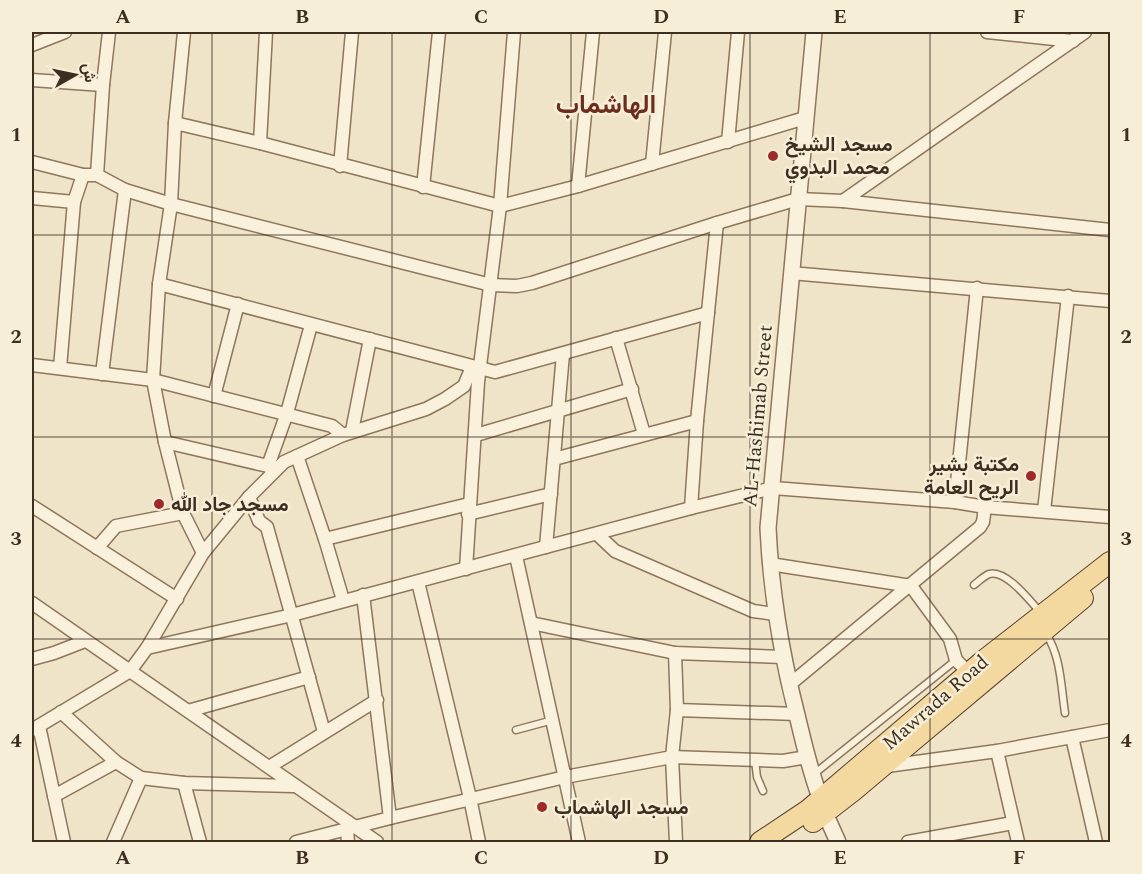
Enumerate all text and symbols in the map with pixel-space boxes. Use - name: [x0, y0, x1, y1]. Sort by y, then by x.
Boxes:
- text: A: [115, 2, 131, 32]
- text: B: [295, 2, 309, 32]
- text: C: [474, 2, 488, 32]
- text: D: [653, 2, 669, 32]
- text: E: [833, 2, 847, 32]
- text: F: [1013, 2, 1025, 32]
- north arrow: [45, 45, 105, 105]
- text: ش: [75, 61, 102, 84]
- district label: الهاشماب: [556, 85, 656, 125]
- text: 1: [10, 120, 22, 150]
- text: 1: [1120, 120, 1132, 150]
- place label: مسجد الشيخ محمد البدوي: [785, 130, 893, 184]
- marker: مسجد الشيخ محمد البدوي: [766, 149, 780, 163]
- text: 2: [10, 322, 22, 352]
- text: 2: [1120, 322, 1132, 352]
- street label: AL-Hashimab Street: [735, 324, 781, 509]
- place label: مكتبة بشير الريح العامة: [924, 450, 1019, 503]
- marker: مكتبة بشير الريح العامة: [1024, 469, 1038, 483]
- place label: مسجد جاد الله: [171, 490, 289, 520]
- marker: مسجد جاد الله: [152, 497, 166, 511]
- text: 3: [10, 524, 22, 554]
- text: 3: [1120, 524, 1132, 554]
- street label: Mawrada Road: [876, 648, 996, 758]
- text: 4: [10, 726, 22, 756]
- text: 4: [1120, 726, 1132, 756]
- place label: مسجد الهاشماب: [554, 793, 689, 823]
- marker: مسجد الهاشماب: [535, 800, 549, 814]
- text: A: [115, 843, 131, 873]
- text: B: [295, 843, 309, 873]
- text: C: [474, 843, 488, 873]
- text: D: [653, 843, 669, 873]
- text: E: [833, 843, 847, 873]
- text: F: [1013, 843, 1025, 873]

